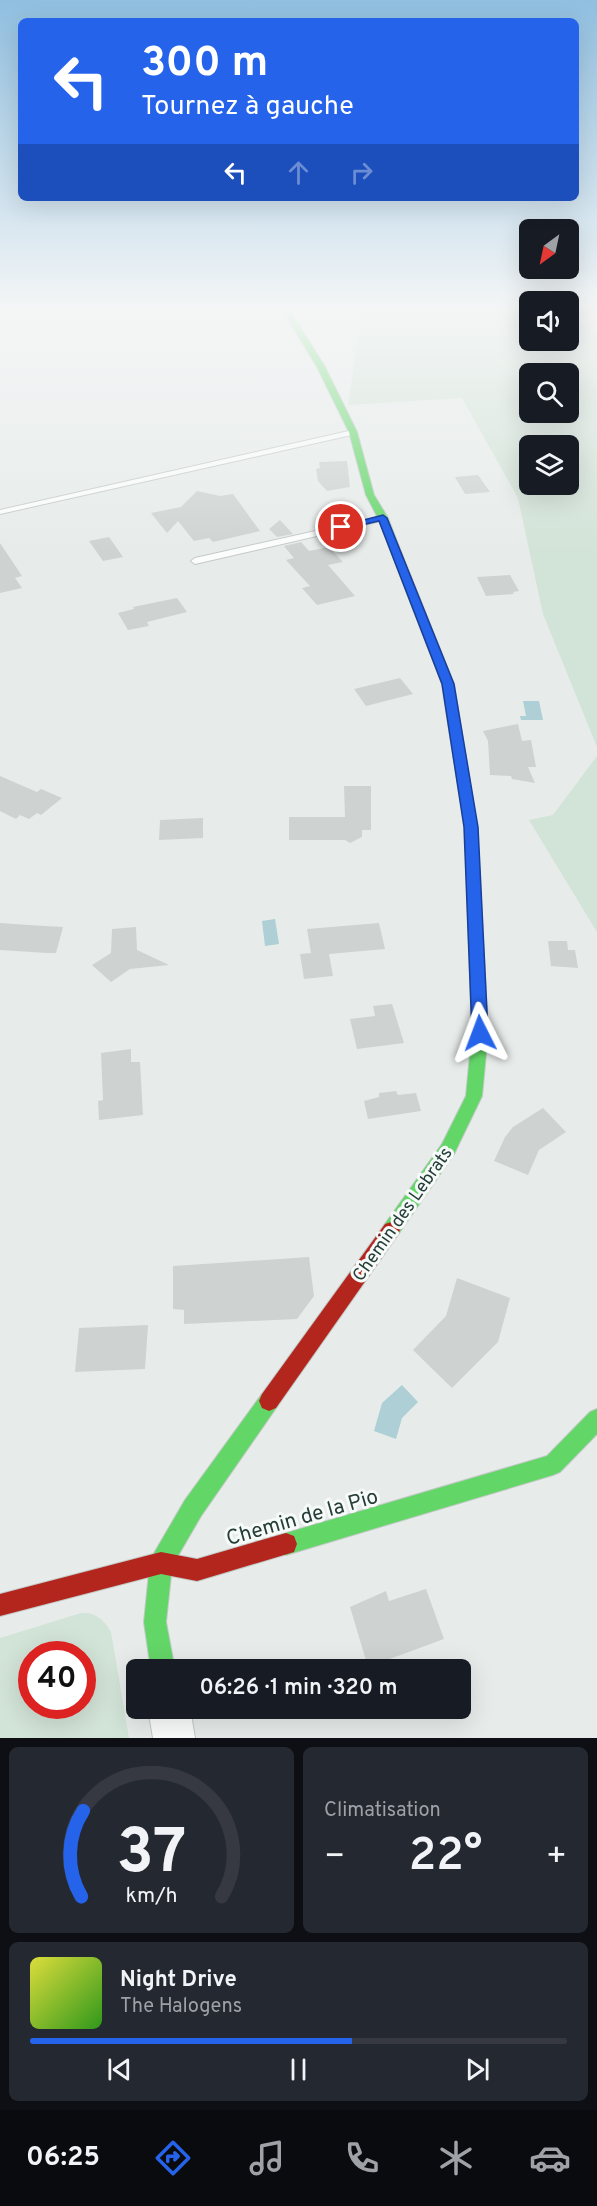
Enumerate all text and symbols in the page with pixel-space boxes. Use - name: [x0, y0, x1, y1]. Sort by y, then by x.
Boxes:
- text: 300 m: [141, 38, 268, 91]
- icon: left: [42, 42, 120, 120]
- text: Tournez à gauche: [141, 90, 354, 124]
- icon: left: [219, 156, 252, 189]
- icon: ahead: [282, 156, 315, 189]
- icon: right: [345, 156, 378, 189]
- north arrow: [519, 219, 579, 279]
- map controls: [519, 219, 579, 495]
- button: sound: [519, 291, 579, 351]
- button: search: [519, 363, 579, 423]
- button: layers: [519, 435, 579, 495]
- pin: [315, 501, 366, 552]
- icon: arrive: [324, 510, 357, 543]
- position arrow: [448, 1001, 512, 1065]
- street label: Chemin des Lebrats: [348, 1143, 458, 1287]
- street label: Chemin de la Pio: [223, 1484, 382, 1553]
- speed limit sign: 40: [18, 1641, 96, 1719]
- text: 06:26 · 1 min · 320 m: [199, 1675, 398, 1702]
- text: Climatisation: [324, 1798, 441, 1824]
- text: 37: [117, 1816, 186, 1895]
- text: 22°: [409, 1829, 482, 1886]
- text: −: [324, 1837, 345, 1879]
- text: +: [546, 1837, 567, 1879]
- text: km/h: [125, 1883, 178, 1910]
- text: Night Drive: [120, 1967, 237, 1994]
- text: The Halogens: [120, 1994, 242, 2020]
- icon: previous: [103, 2053, 136, 2086]
- icon: pause: [282, 2053, 315, 2086]
- icon: next: [461, 2053, 494, 2086]
- icon: directions: [152, 2137, 194, 2179]
- icon: music: [246, 2137, 288, 2179]
- icon: phone: [341, 2137, 383, 2179]
- icon: climate: [435, 2137, 477, 2179]
- icon: car: [529, 2137, 571, 2179]
- text: 06:25: [26, 2141, 100, 2175]

